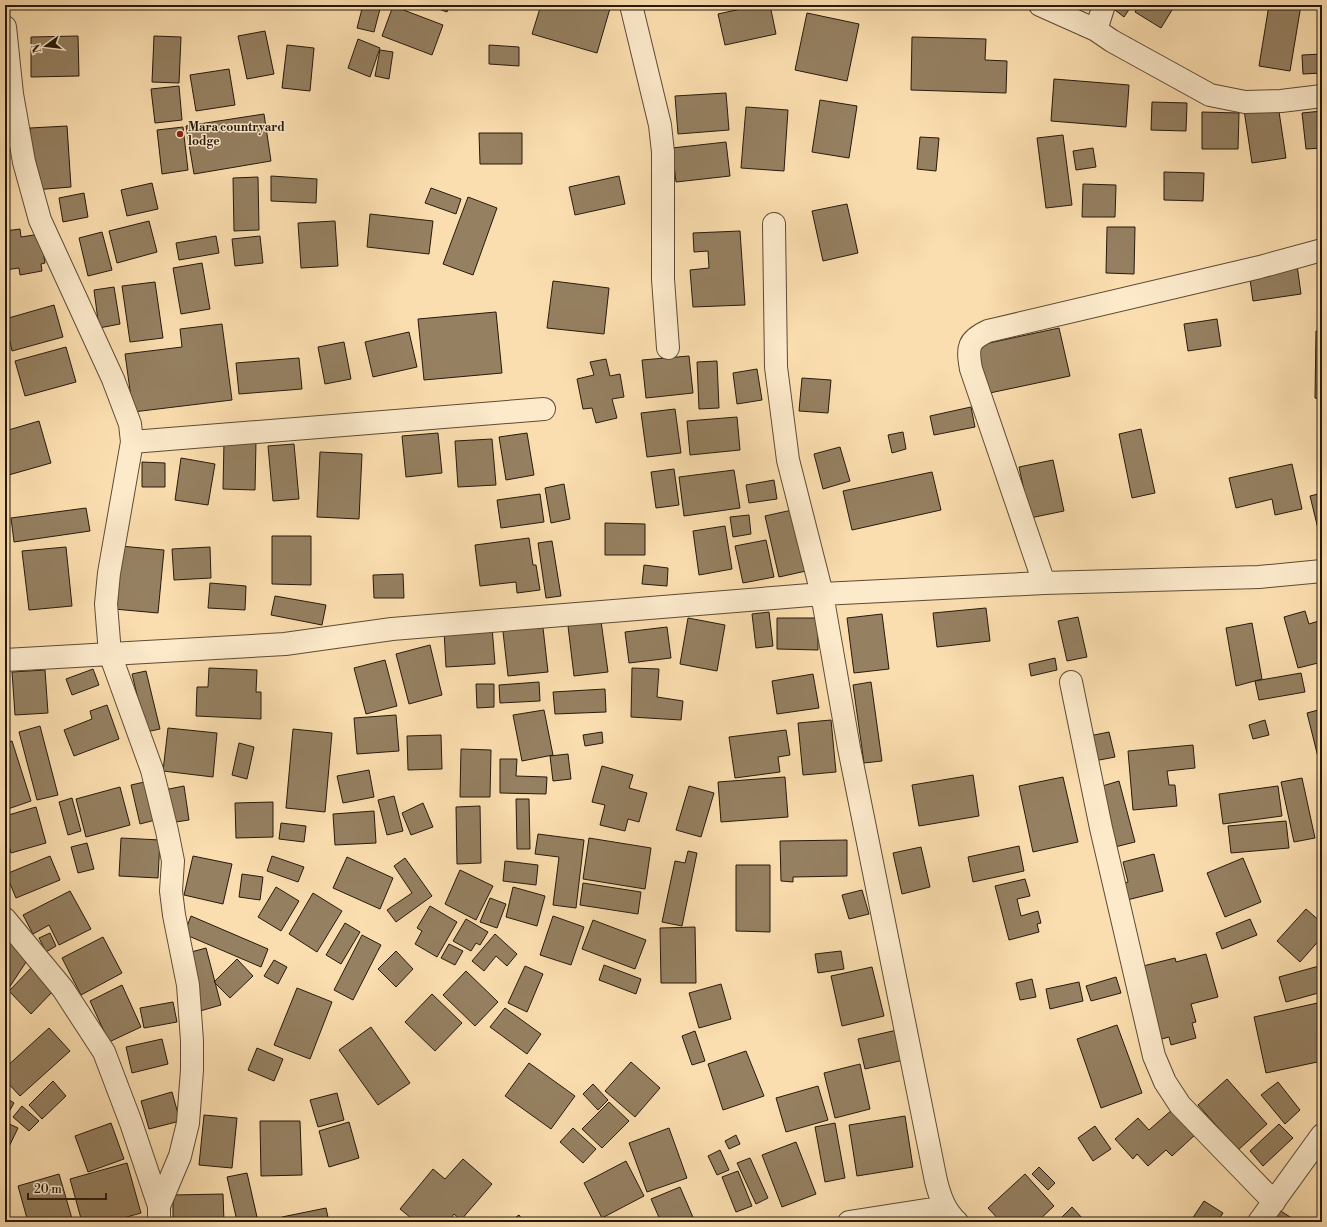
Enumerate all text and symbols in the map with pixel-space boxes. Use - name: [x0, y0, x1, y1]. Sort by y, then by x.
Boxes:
- north arrow: [26, 26, 66, 66]
- text: N: [29, 42, 45, 54]
- place label: Mara countryard lodge: [188, 120, 285, 149]
- marker: Mara countryard lodge: [175, 129, 185, 139]
- scale bar: [28, 1175, 106, 1201]
- text: 20 m: [34, 1182, 62, 1197]

